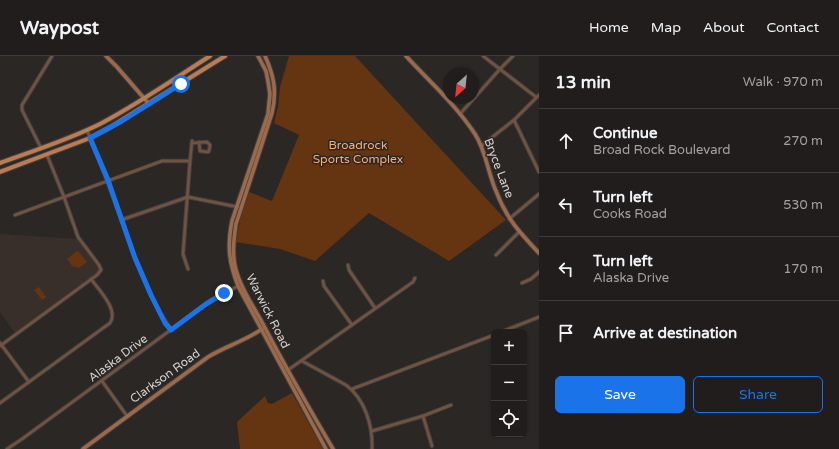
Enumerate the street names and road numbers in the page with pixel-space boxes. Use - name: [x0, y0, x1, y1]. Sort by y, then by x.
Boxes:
- street label: Bryce Lane: [481, 136, 517, 200]
- street label: Warwick Road: [243, 271, 293, 351]
- street label: Alaska Drive: [86, 331, 150, 385]
- street label: Clarkson Road: [127, 346, 203, 406]

